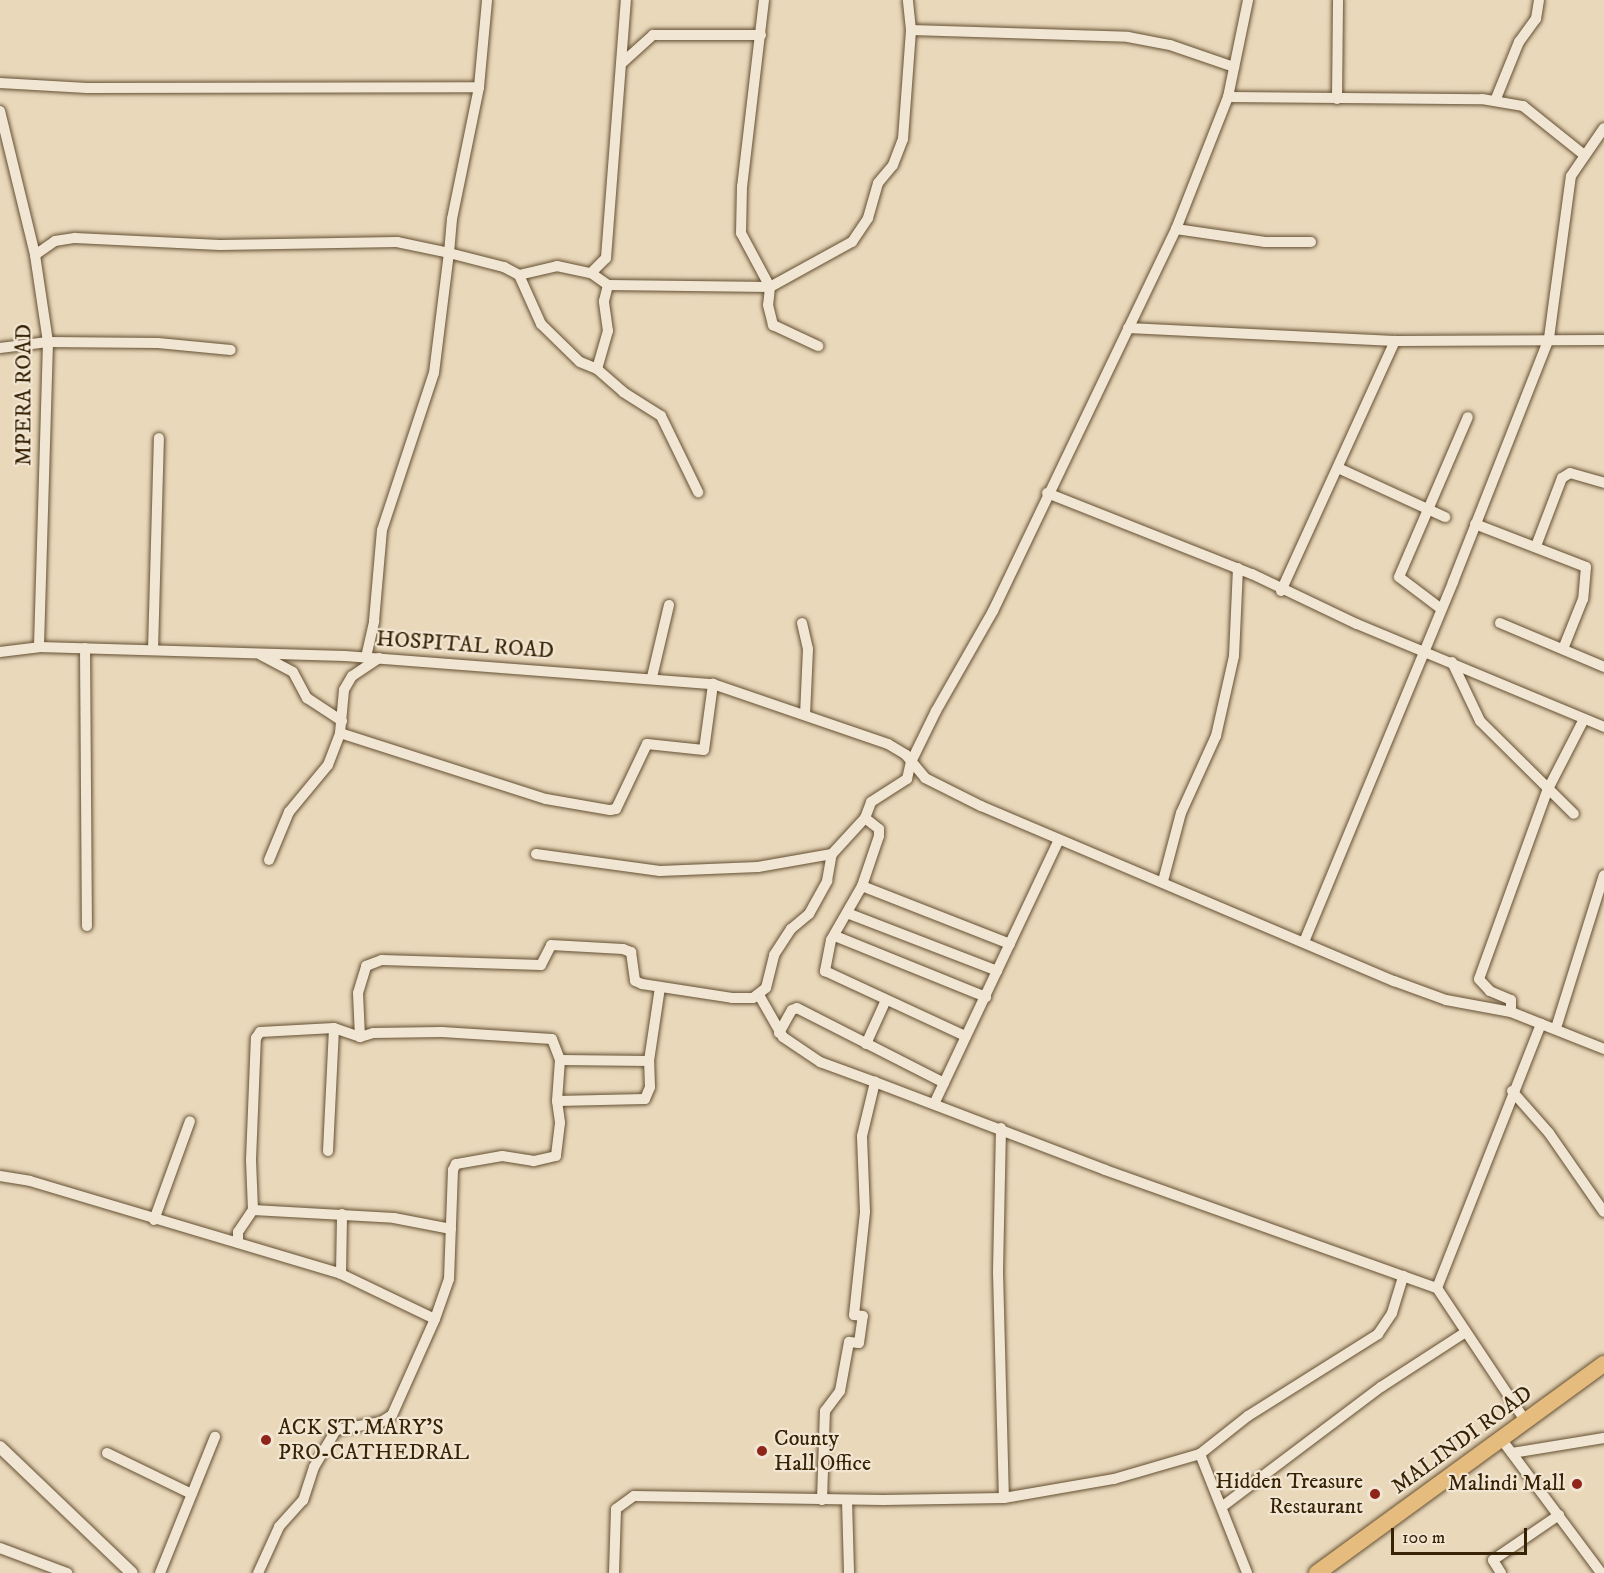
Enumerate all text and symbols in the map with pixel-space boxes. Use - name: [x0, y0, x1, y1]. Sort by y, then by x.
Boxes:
- street label: MPERA ROAD: [11, 324, 37, 466]
- street label: HOSPITAL ROAD: [375, 626, 555, 664]
- street label: MALINDI ROAD: [1387, 1380, 1537, 1500]
- place label: ACK ST. MARY'S PRO-CATHEDRAL: [278, 1414, 469, 1466]
- place label: County Hall Office: [774, 1425, 871, 1476]
- marker: ACK ST. MARY'S PRO-CATHEDRAL: [259, 1433, 273, 1447]
- marker: County Hall Office: [755, 1444, 769, 1458]
- place label: Hidden Treasure Restaurant: [1215, 1468, 1363, 1520]
- place label: Malindi Mall: [1448, 1471, 1565, 1497]
- marker: Malindi Mall: [1570, 1477, 1584, 1491]
- marker: Hidden Treasure Restaurant: [1368, 1487, 1382, 1501]
- scale bar: [1394, 1516, 1530, 1554]
- text: 100 m: [1402, 1527, 1445, 1549]

